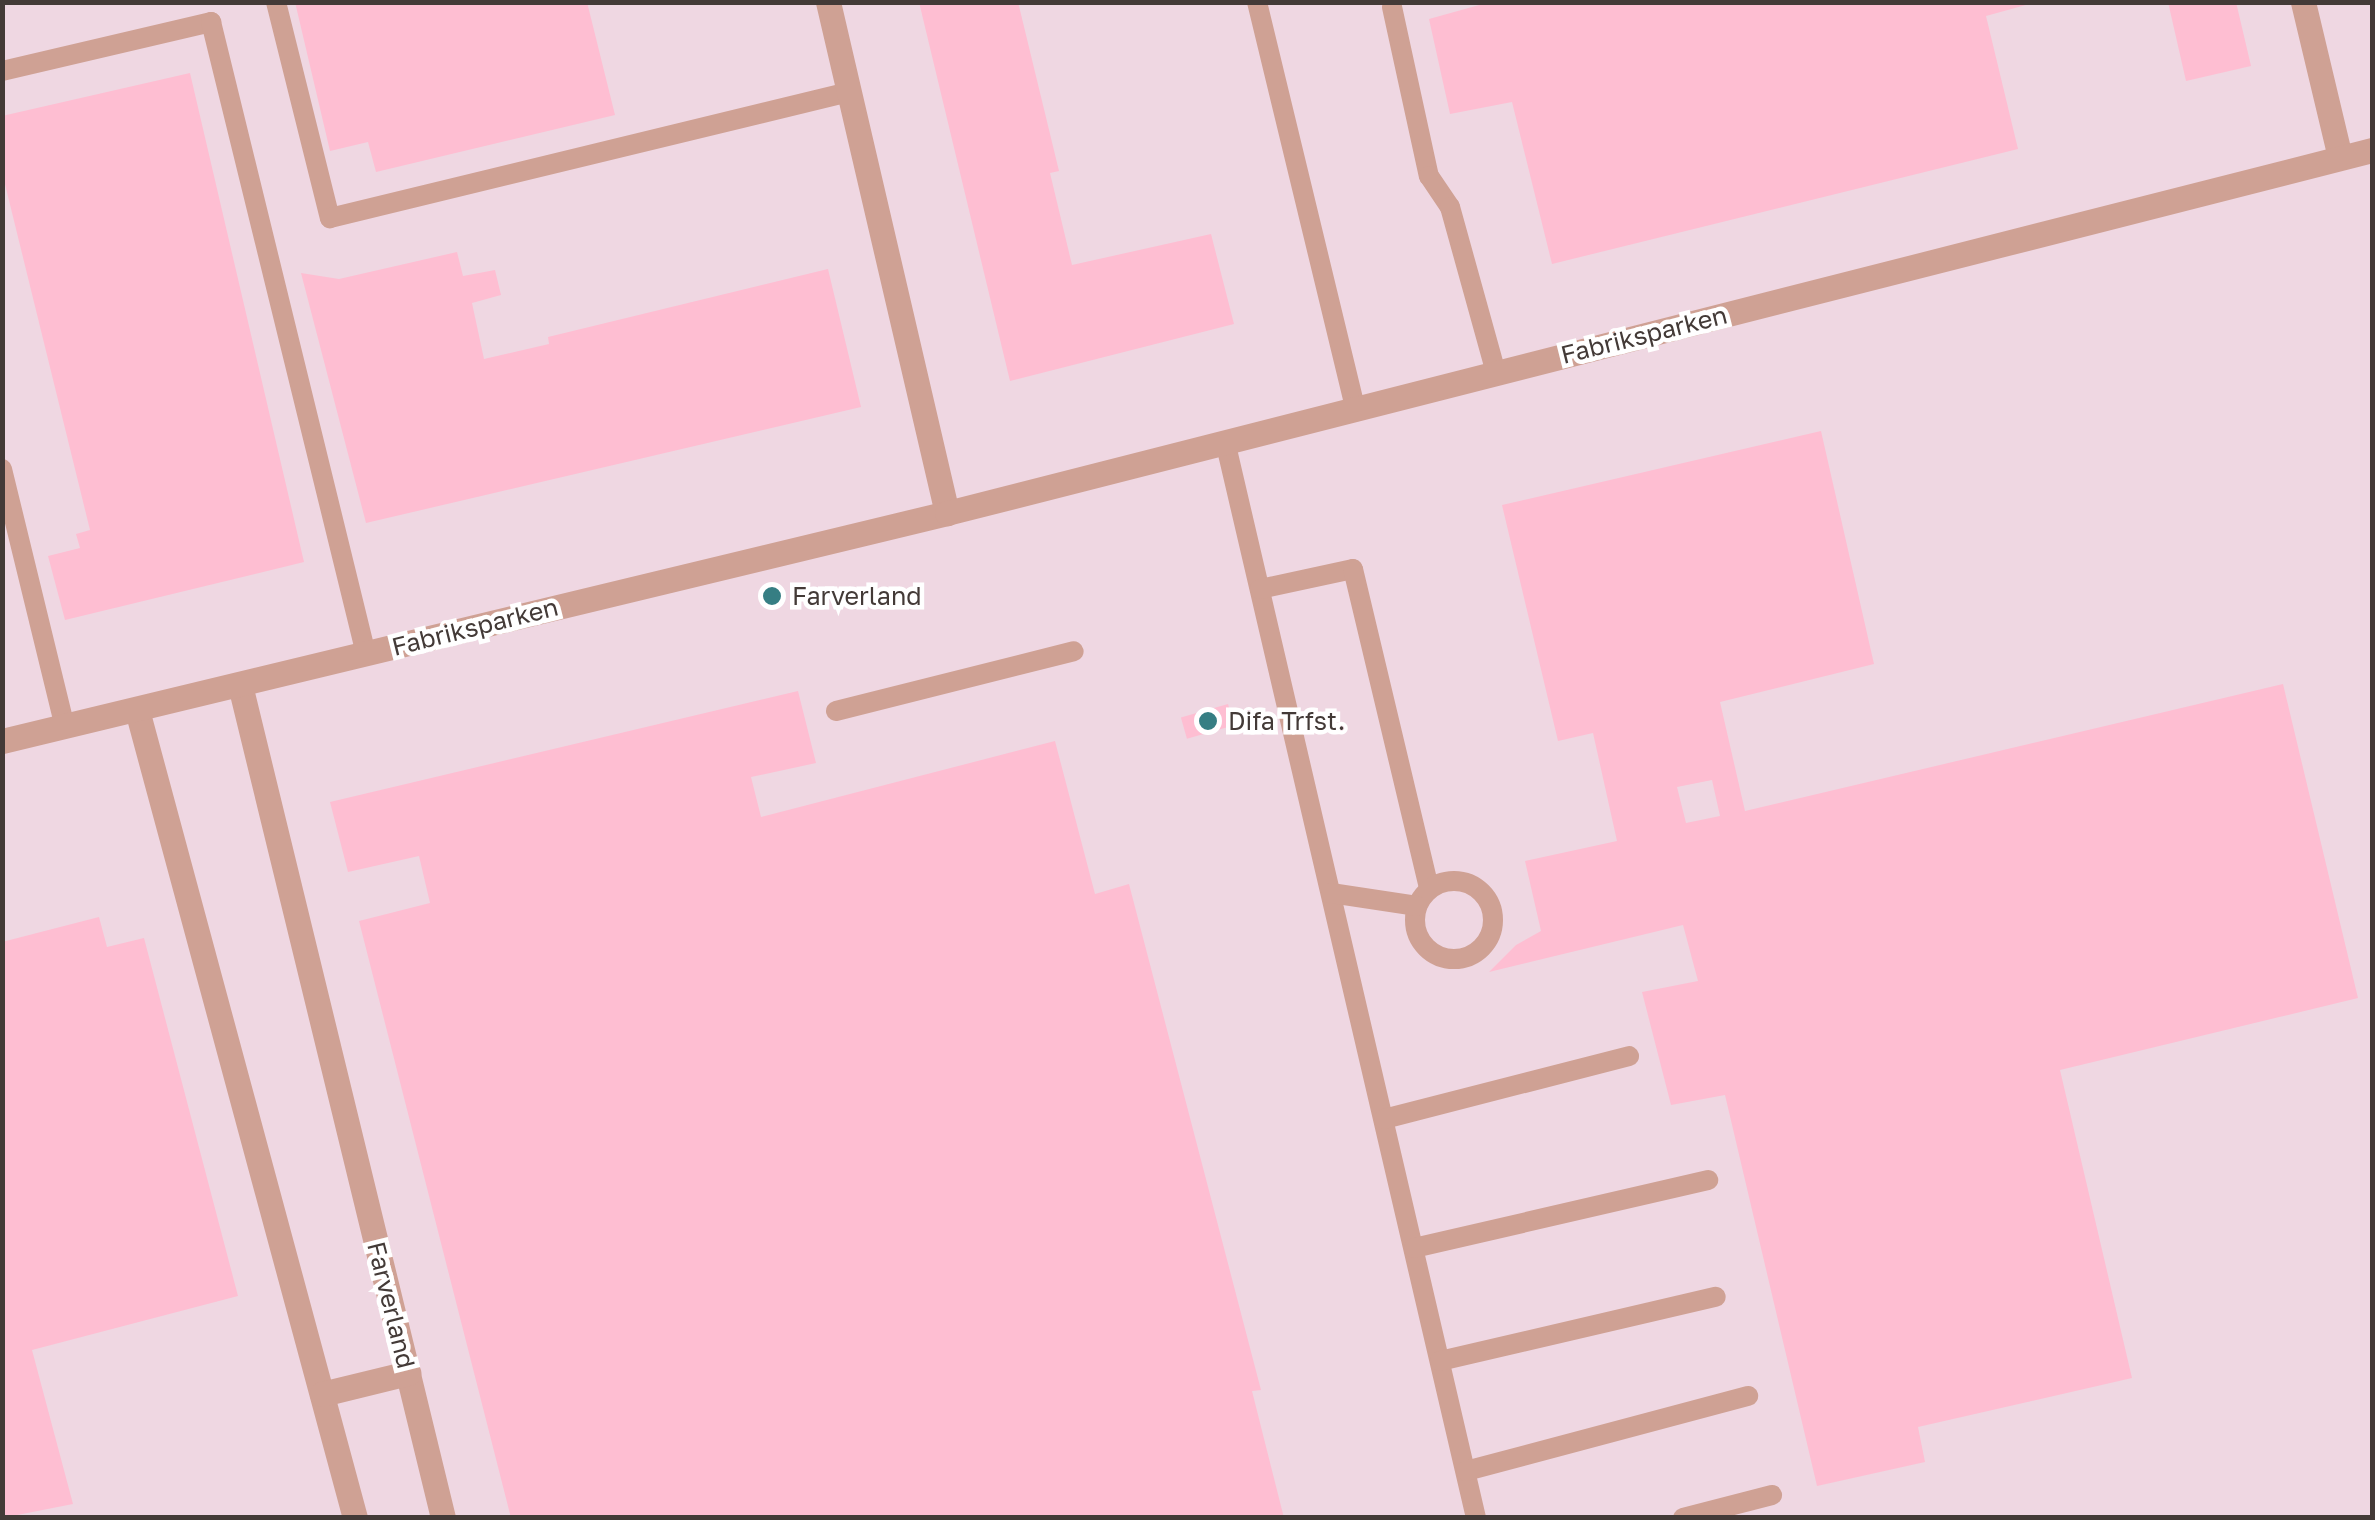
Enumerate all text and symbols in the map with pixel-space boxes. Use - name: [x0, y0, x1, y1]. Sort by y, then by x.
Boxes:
- street label: Fabriksparken: [1558, 300, 1730, 370]
- place label: Farverland: [792, 581, 922, 611]
- marker: Farverland: [761, 585, 783, 607]
- street label: Fabriksparken: [389, 592, 561, 662]
- place label: Difa Trfst.: [1228, 706, 1345, 736]
- marker: Difa Trfst.: [1197, 710, 1219, 732]
- street label: Farverland: [361, 1238, 421, 1372]

